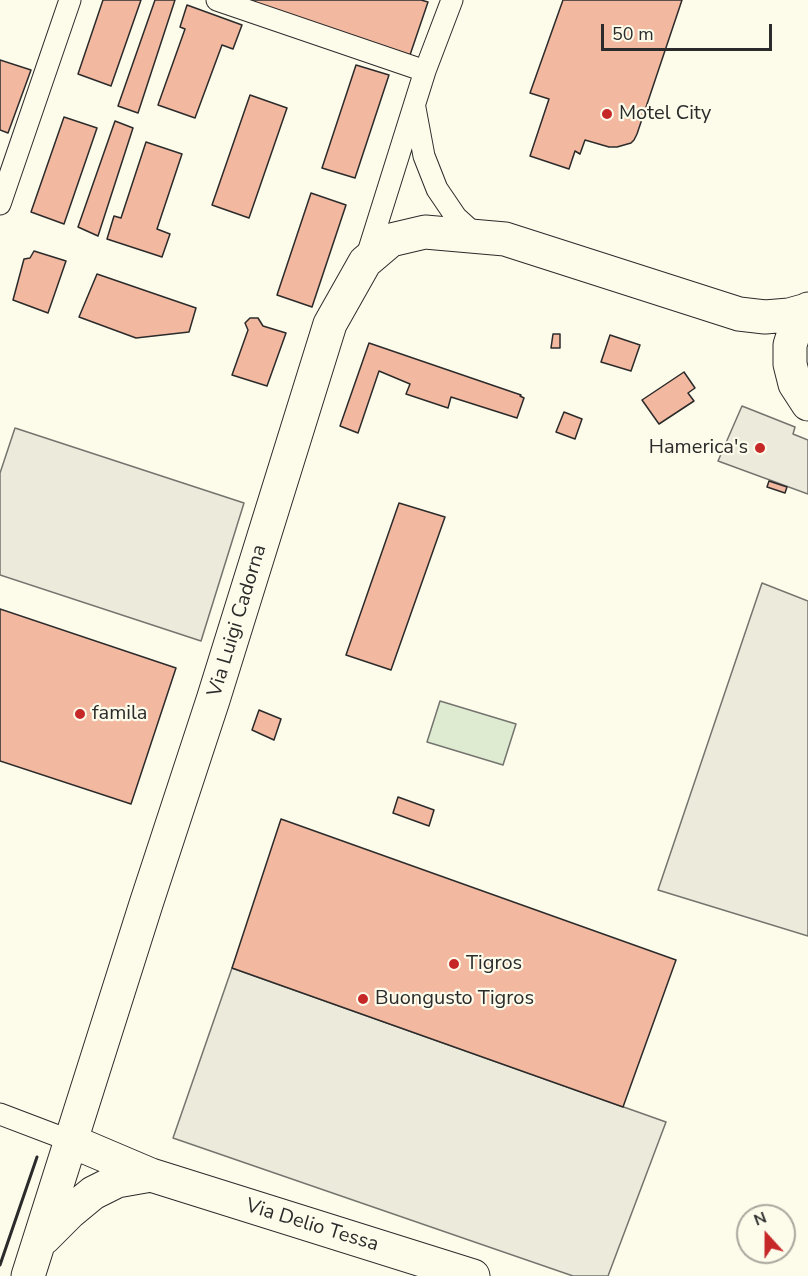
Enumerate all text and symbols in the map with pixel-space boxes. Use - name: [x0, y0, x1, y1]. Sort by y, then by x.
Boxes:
- scale bar: [604, 12, 775, 50]
- text: 50 m: [612, 22, 654, 46]
- place label: Motel City: [619, 102, 711, 126]
- marker: Motel City: [600, 107, 614, 121]
- place label: Hamerica's: [649, 436, 748, 460]
- marker: Hamerica's: [753, 441, 767, 455]
- street label: Via Luigi Cadorna: [203, 542, 273, 700]
- place label: famila: [92, 702, 147, 726]
- marker: famila: [73, 707, 87, 721]
- place label: Tigros: [466, 952, 522, 976]
- marker: Tigros: [447, 957, 461, 971]
- place label: Buongusto Tigros: [375, 987, 534, 1011]
- marker: Buongusto Tigros: [356, 992, 370, 1006]
- street label: Via Delio Tessa: [243, 1194, 381, 1258]
- north arrow: [736, 1204, 796, 1264]
- text: N: [751, 1207, 770, 1231]

